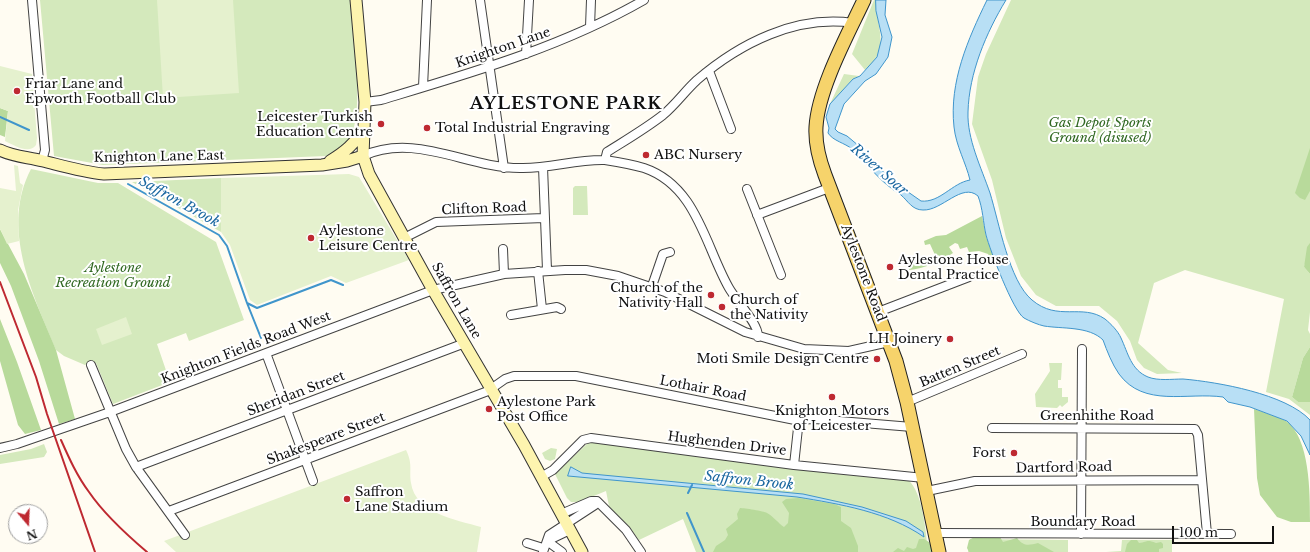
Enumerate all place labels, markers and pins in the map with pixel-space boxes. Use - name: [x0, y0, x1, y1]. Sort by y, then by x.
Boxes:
- place label: Friar Lane and Epworth Football Club: [25, 76, 176, 107]
- marker: Friar Lane and Epworth Football Club: [12, 86, 22, 96]
- place label: Leicester Turkish Education Centre: [256, 109, 373, 140]
- marker: Leicester Turkish Education Centre: [376, 119, 386, 129]
- place label: Total Industrial Engraving: [435, 120, 609, 136]
- marker: Total Industrial Engraving: [422, 123, 432, 133]
- place label: ABC Nursery: [654, 147, 742, 163]
- marker: ABC Nursery: [641, 150, 651, 160]
- place label: Aylestone Leisure Centre: [319, 223, 417, 254]
- marker: Aylestone Leisure Centre: [306, 233, 316, 243]
- place label: Aylestone House Dental Practice: [898, 252, 1009, 283]
- marker: Aylestone House Dental Practice: [885, 262, 895, 272]
- place label: Church of the Nativity Hall: [610, 280, 703, 311]
- marker: Church of the Nativity Hall: [706, 290, 716, 300]
- place label: Church of the Nativity: [730, 292, 808, 323]
- marker: Church of the Nativity: [717, 302, 727, 312]
- place label: LH Joinery: [868, 331, 942, 347]
- marker: LH Joinery: [945, 334, 955, 344]
- place label: Moti Smile Design Centre: [696, 351, 869, 367]
- marker: Moti Smile Design Centre: [872, 354, 882, 364]
- marker: Knighton Motors of Leicester: [827, 392, 837, 402]
- place label: Aylestone Park Post Office: [497, 394, 596, 425]
- place label: Knighton Motors of Leicester: [775, 403, 889, 434]
- marker: Aylestone Park Post Office: [484, 404, 494, 414]
- place label: Forst: [972, 445, 1006, 461]
- marker: Forst: [1009, 448, 1019, 458]
- place label: Saffron Lane Stadium: [355, 484, 448, 515]
- marker: Saffron Lane Stadium: [342, 494, 352, 504]

